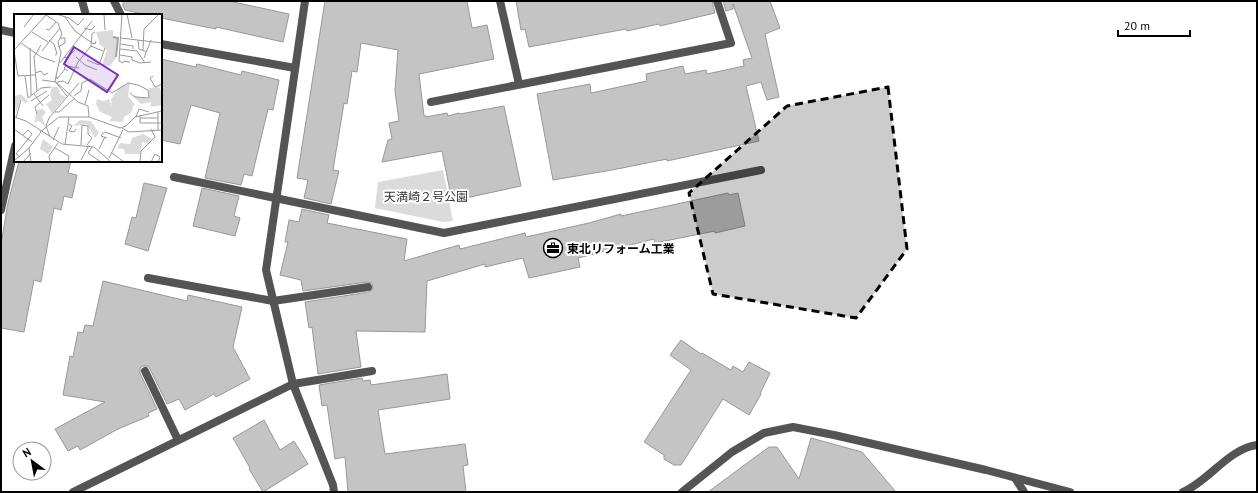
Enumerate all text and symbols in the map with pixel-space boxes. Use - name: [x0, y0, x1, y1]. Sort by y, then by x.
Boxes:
- scale bar: [1118, 12, 1190, 38]
- inset map: [14, 14, 162, 162]
- text: 20 m: [1124, 18, 1150, 33]
- park label: 天満崎２号公園: [384, 189, 468, 204]
- office icon: 東北リフォーム工業: [542, 237, 564, 259]
- place label: 東北リフォーム工業: [567, 241, 675, 256]
- north arrow: [12, 441, 52, 481]
- text: N: [20, 445, 33, 460]

